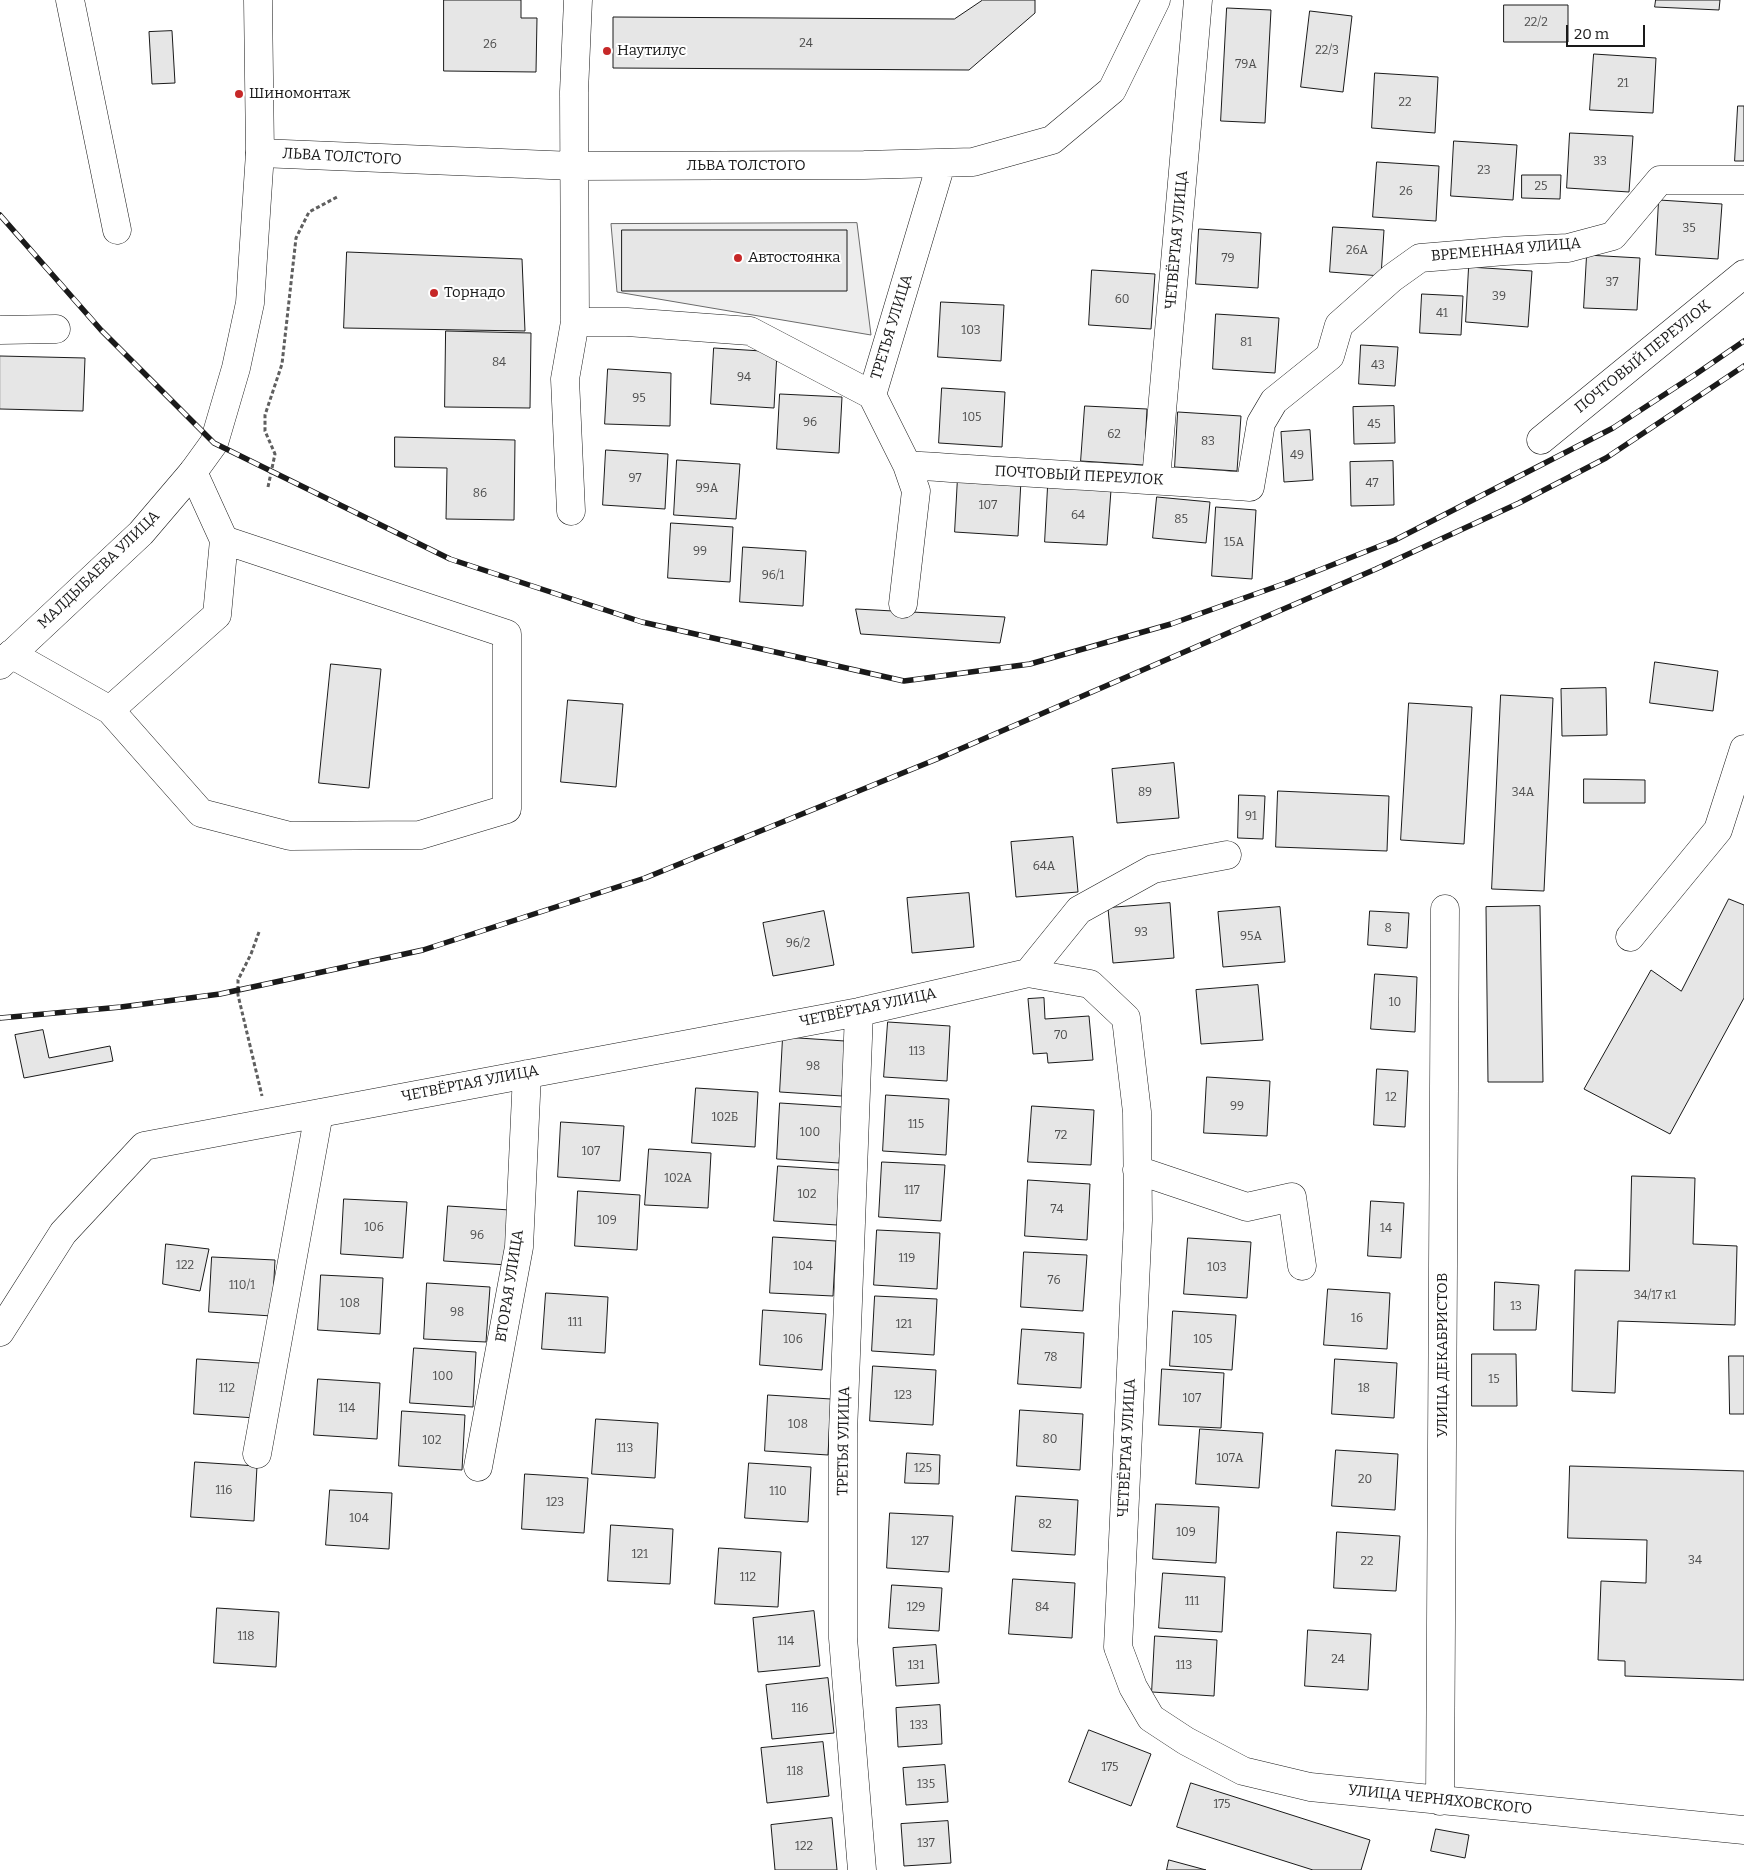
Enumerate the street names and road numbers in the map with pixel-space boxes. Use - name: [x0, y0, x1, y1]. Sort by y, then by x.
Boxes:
- street label: ЛЬВА ТОЛСТОГО: [282, 145, 402, 169]
- street label: ЛЬВА ТОЛСТОГО: [686, 157, 806, 175]
- street label: ЧЕТВЁРТАЯ УЛИЦА: [1162, 170, 1192, 310]
- street label: ВРЕМЕННАЯ УЛИЦА: [1430, 234, 1582, 266]
- street label: ТРЕТЬЯ УЛИЦА: [867, 272, 917, 382]
- street label: ПОЧТОВЫЙ ПЕРЕУЛОК: [1571, 297, 1715, 417]
- street label: ПОЧТОВЫЙ ПЕРЕУЛОК: [994, 463, 1164, 489]
- street label: МАЛДЫБАЕВА УЛИЦА: [34, 507, 164, 633]
- street label: ЧЕТВЁРТАЯ УЛИЦА: [798, 985, 938, 1031]
- street label: ЧЕТВЁРТАЯ УЛИЦА: [400, 1062, 540, 1106]
- street label: ВТОРАЯ УЛИЦА: [492, 1228, 528, 1344]
- street label: УЛИЦА ДЕКАБРИСТОВ: [1434, 1273, 1452, 1437]
- street label: ЧЕТВЁРТАЯ УЛИЦА: [1114, 1378, 1140, 1518]
- street label: ТРЕТЬЯ УЛИЦА: [834, 1386, 854, 1496]
- street label: УЛИЦА ЧЕРНЯХОВСКОГО: [1347, 1781, 1533, 1819]

